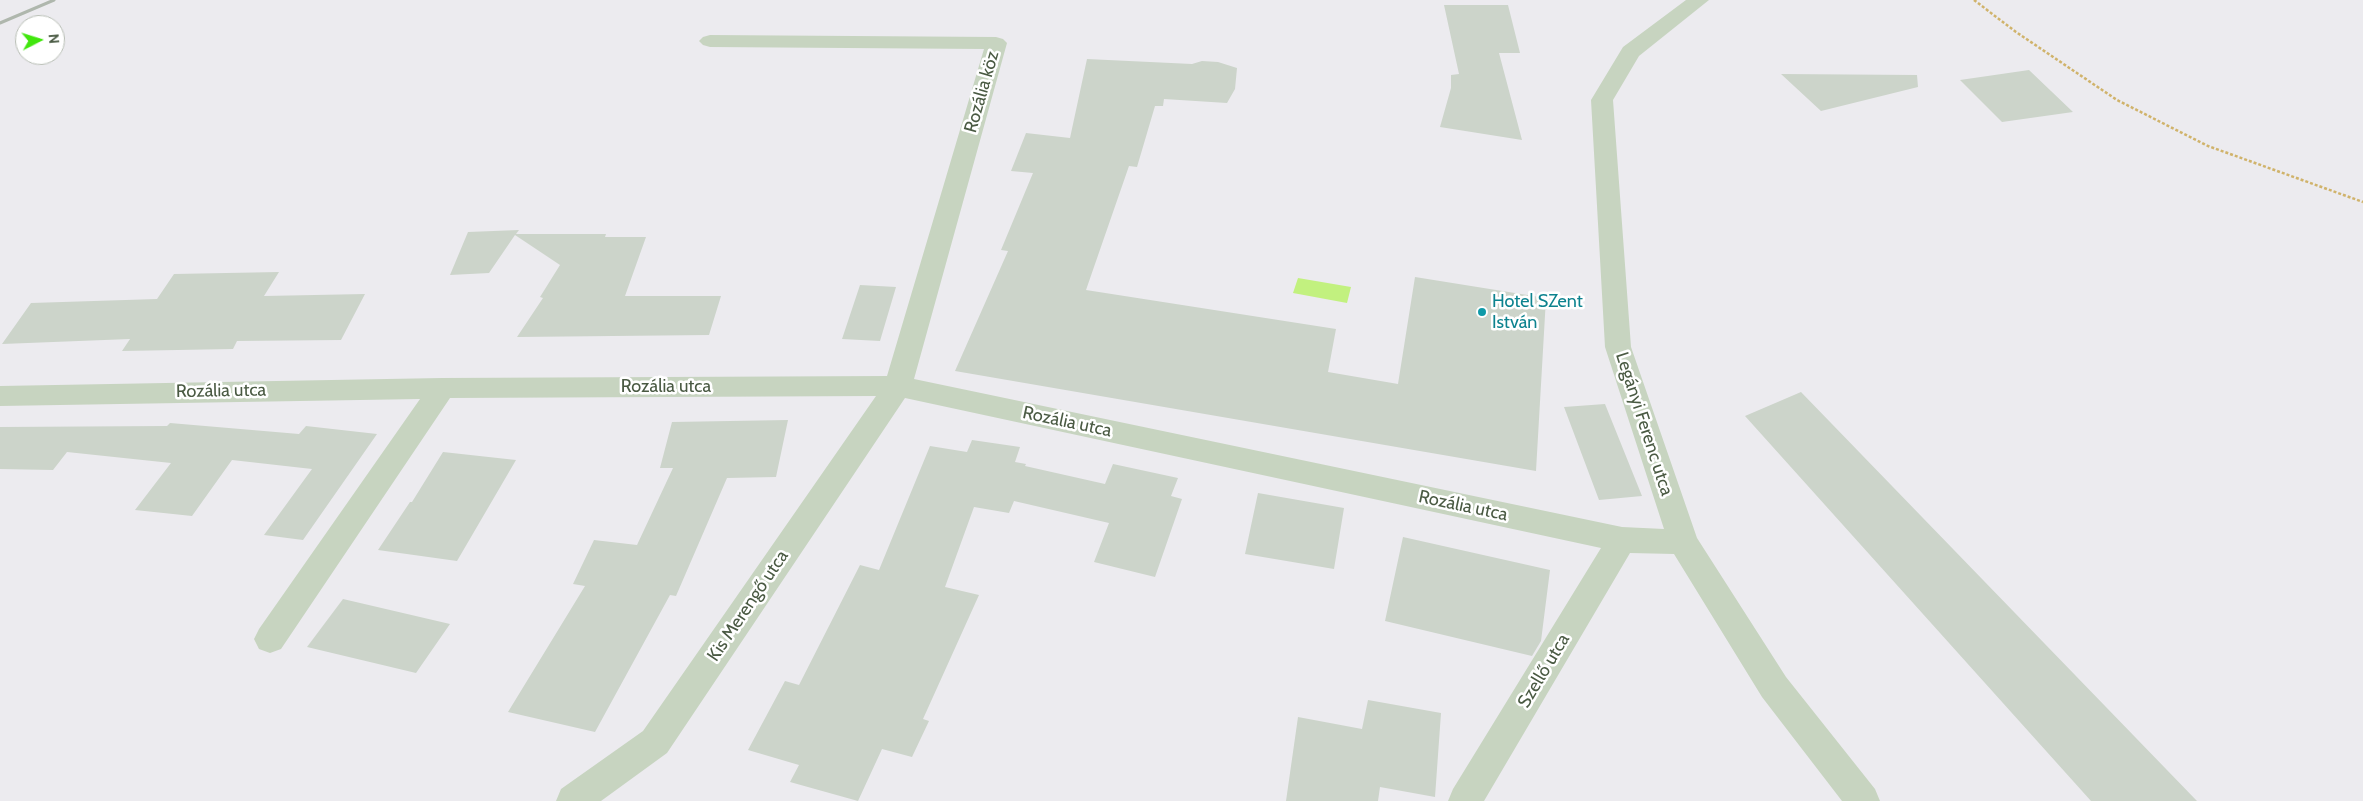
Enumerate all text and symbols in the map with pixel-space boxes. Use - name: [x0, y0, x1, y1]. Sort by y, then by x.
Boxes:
- north arrow: [15, 15, 65, 65]
- text: N: [45, 33, 63, 44]
- street label: Rozália köz: [960, 49, 1004, 135]
- place label: Hotel SZent István: [1492, 291, 1583, 334]
- marker: Hotel SZent István: [1476, 306, 1488, 318]
- street label: Legányi Ferenc utca: [1611, 350, 1677, 498]
- street label: Rozália utca: [621, 376, 711, 398]
- street label: Rozália utca: [176, 379, 266, 403]
- street label: Rozália utca: [1021, 402, 1113, 442]
- street label: Rozália utca: [1417, 486, 1509, 526]
- street label: Kis Merengő utca: [703, 546, 793, 666]
- street label: Szellő utca: [1514, 630, 1574, 712]

